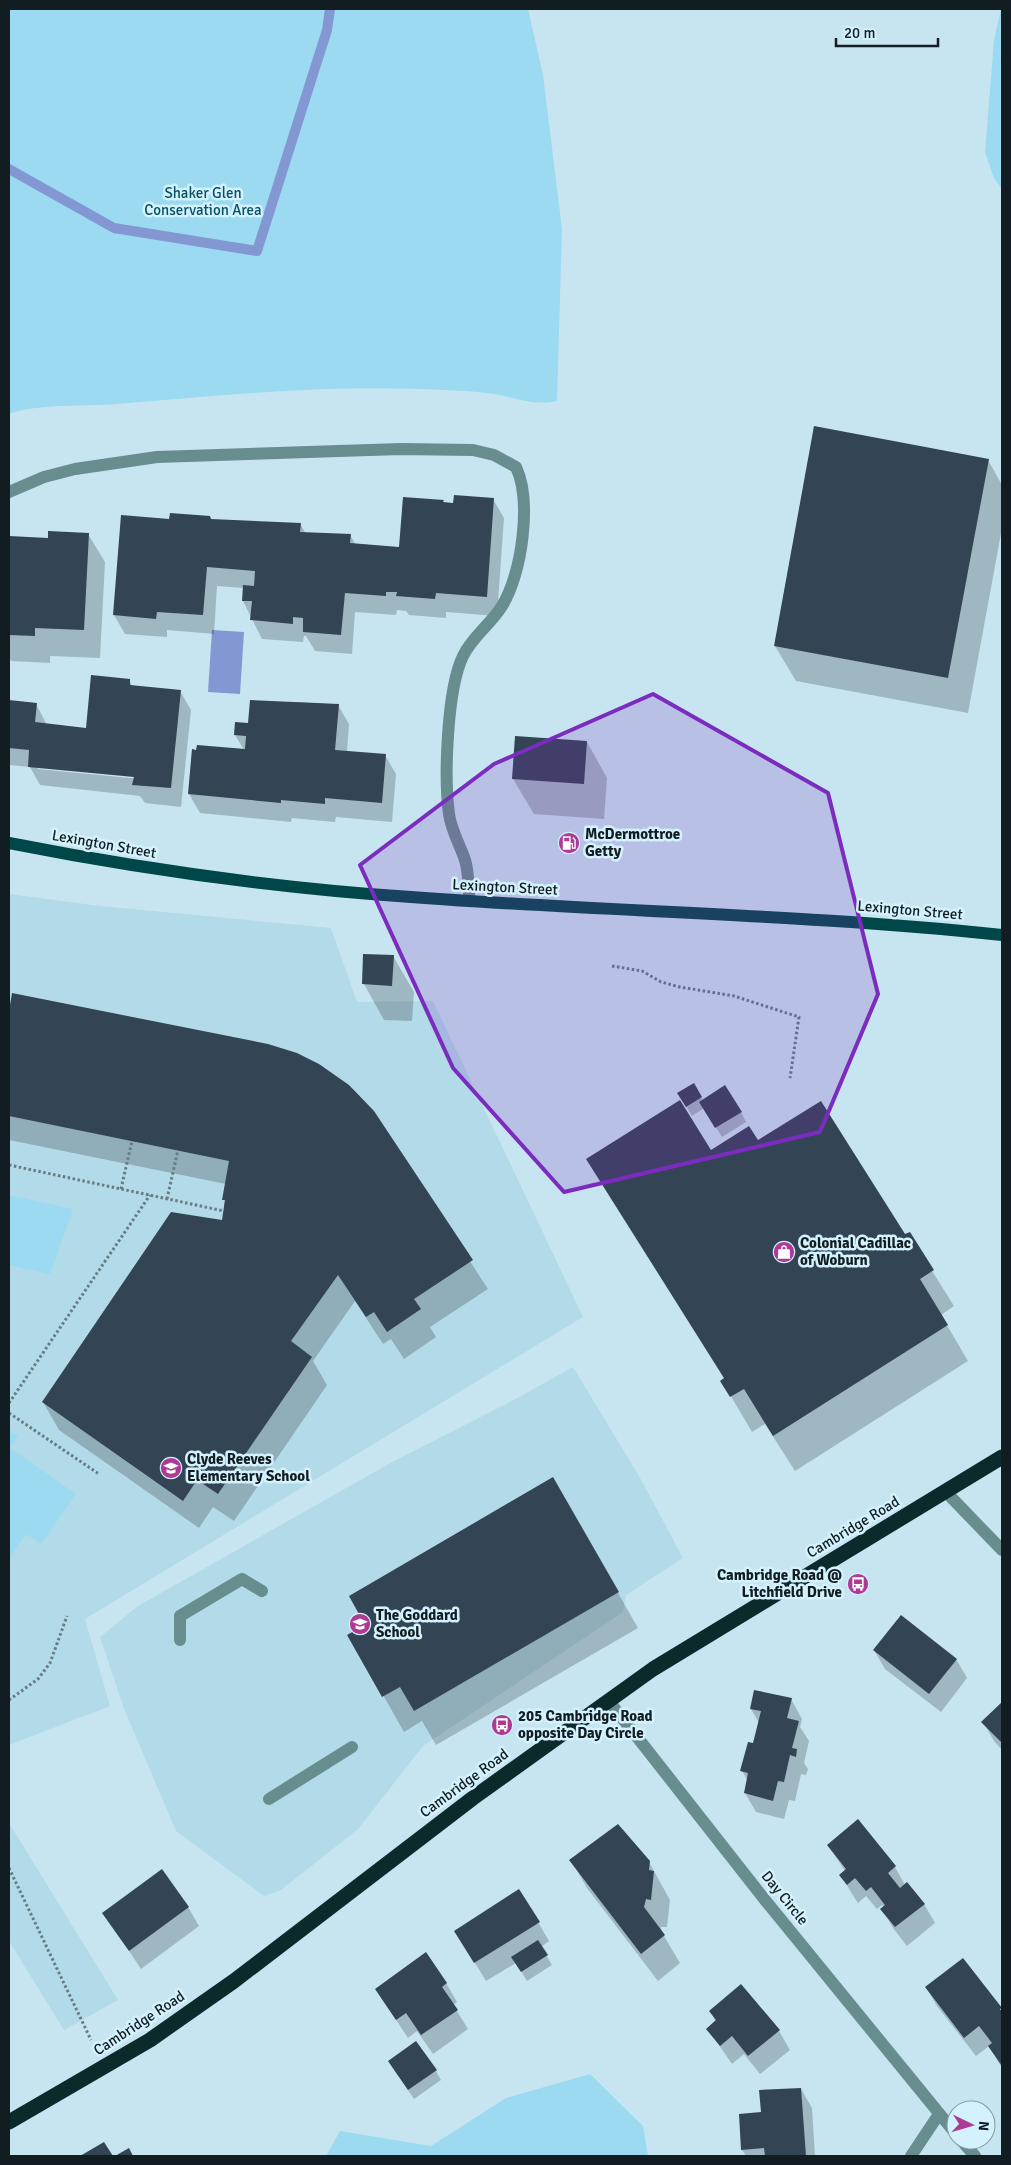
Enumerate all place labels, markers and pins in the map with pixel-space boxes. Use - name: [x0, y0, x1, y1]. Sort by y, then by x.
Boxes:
- place label: McDermottroe Getty: [585, 825, 680, 860]
- fuel station icon: McDermottroe Getty: [557, 831, 581, 855]
- place label: Colonial Cadillac of Woburn: [800, 1234, 911, 1269]
- shop icon: Colonial Cadillac of Woburn: [772, 1240, 796, 1264]
- place label: Clyde Reeves Elementary School: [187, 1450, 310, 1485]
- school or university icon: Clyde Reeves Elementary School: [159, 1456, 183, 1480]
- place label: Cambridge Road @ Litchfield Drive: [717, 1566, 842, 1601]
- bus stop icon: Cambridge Road @ Litchfield Drive: [846, 1572, 870, 1596]
- place label: The Goddard School: [376, 1606, 458, 1641]
- school or university icon: The Goddard School: [348, 1612, 372, 1636]
- place label: 205 Cambridge Road opposite Day Circle: [518, 1707, 653, 1742]
- bus stop icon: 205 Cambridge Road opposite Day Circle: [490, 1713, 514, 1737]

